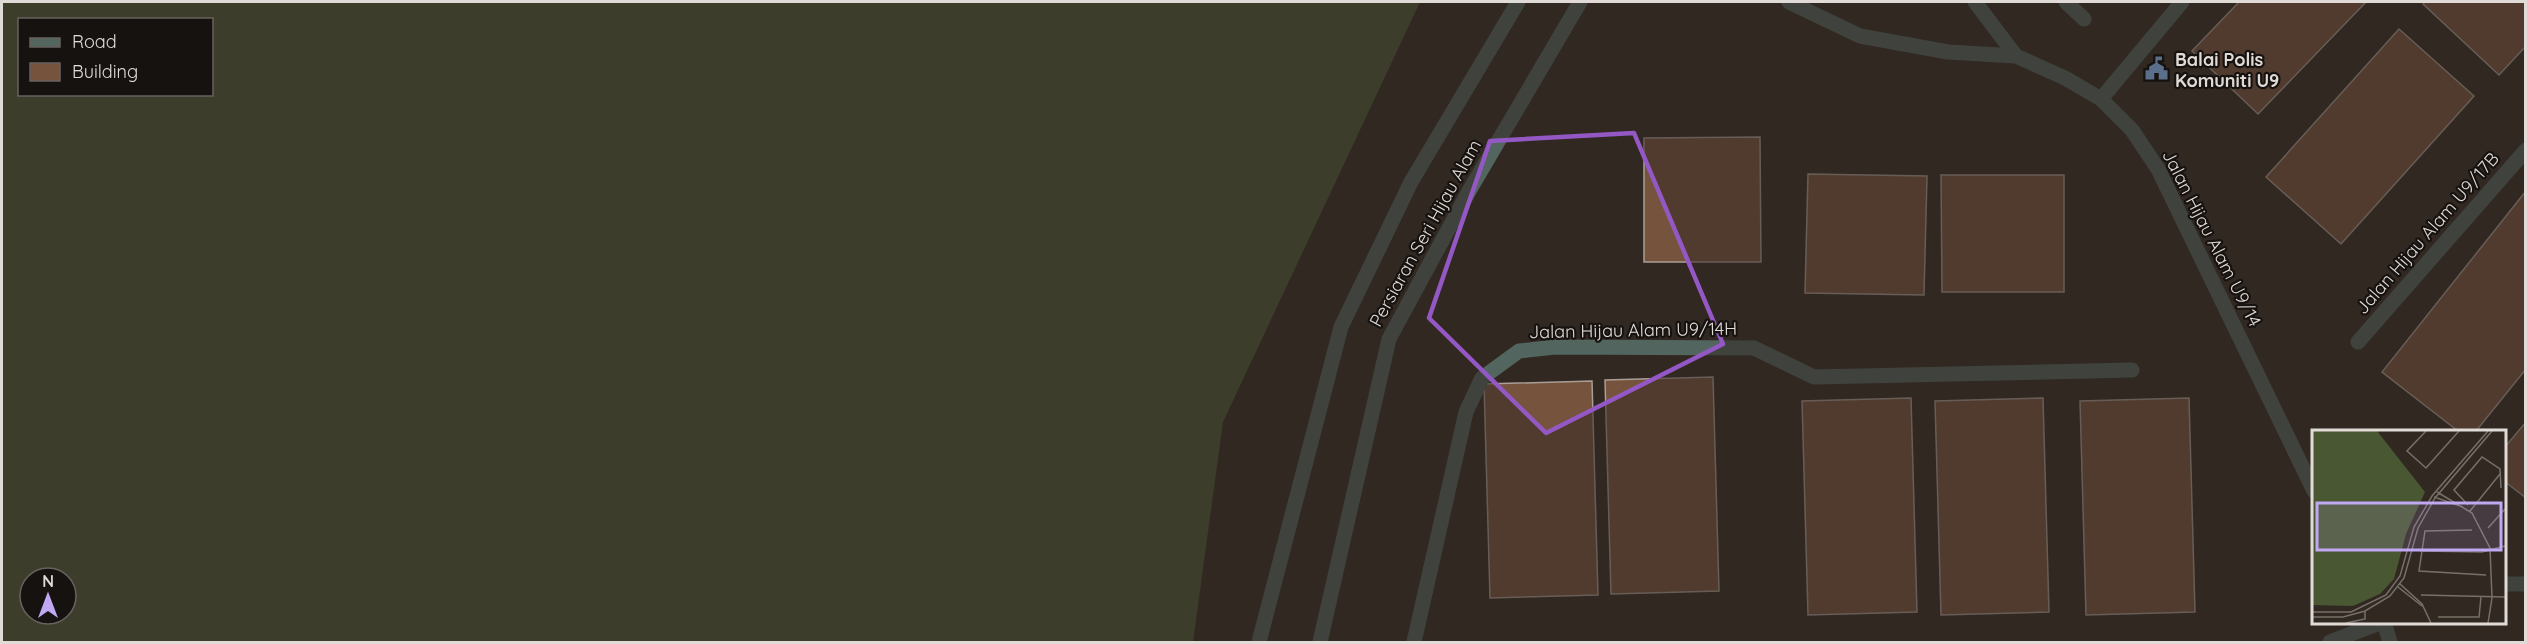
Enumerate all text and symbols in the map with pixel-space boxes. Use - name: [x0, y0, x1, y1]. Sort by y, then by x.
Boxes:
- legend: [18, 18, 213, 96]
- text: Road: [72, 30, 117, 53]
- place label: Balai Polis Komuniti U9: [2175, 48, 2279, 92]
- public building icon: Balai Polis Komuniti U9: [2144, 56, 2170, 82]
- text: Building: [72, 60, 138, 83]
- street label: Persiaran Seri Hijau Alam: [1364, 135, 1486, 331]
- street label: Jalan Hijau Alam U9/14: [2157, 146, 2267, 330]
- street label: Jalan Hijau Alam U9/17B: [2350, 147, 2504, 319]
- street label: Jalan Hijau Alam U9/14H: [1529, 317, 1737, 343]
- inset map: [2312, 430, 2506, 623]
- north arrow: [18, 566, 78, 626]
- text: N: [42, 571, 54, 591]

